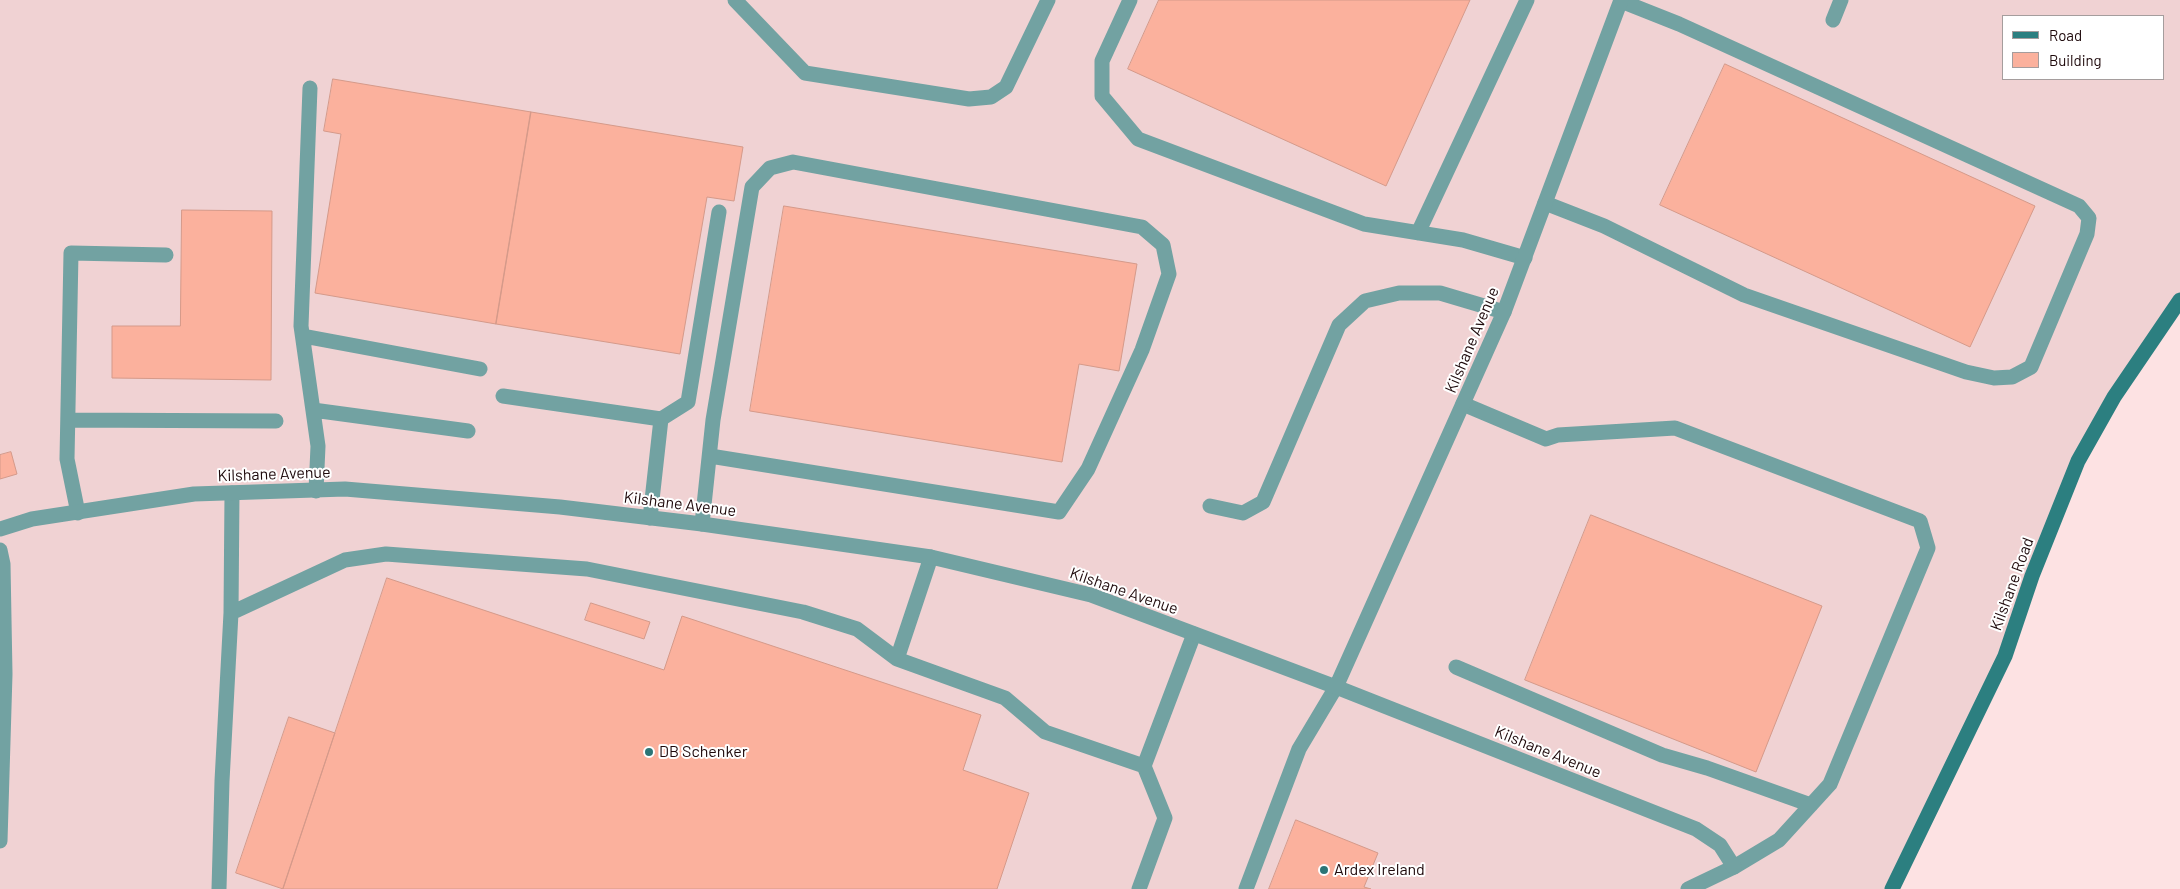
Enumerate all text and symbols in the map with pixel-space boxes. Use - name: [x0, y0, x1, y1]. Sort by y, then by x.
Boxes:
- legend: [2002, 15, 2165, 80]
- text: Road: [2049, 26, 2082, 44]
- text: Building: [2049, 51, 2102, 69]
- street label: Kilshane Avenue: [1441, 284, 1503, 396]
- street label: Kilshane Avenue: [217, 462, 331, 486]
- street label: Kilshane Avenue: [623, 488, 737, 520]
- street label: Kilshane Road: [1986, 535, 2038, 633]
- street label: Kilshane Avenue: [1067, 564, 1181, 618]
- street label: Kilshane Avenue: [1492, 722, 1604, 782]
- place label: DB Schenker: [659, 742, 747, 762]
- marker: DB Schenker: [643, 746, 655, 758]
- place label: Ardex Ireland: [1334, 860, 1425, 880]
- marker: Ardex Ireland: [1318, 864, 1330, 876]

